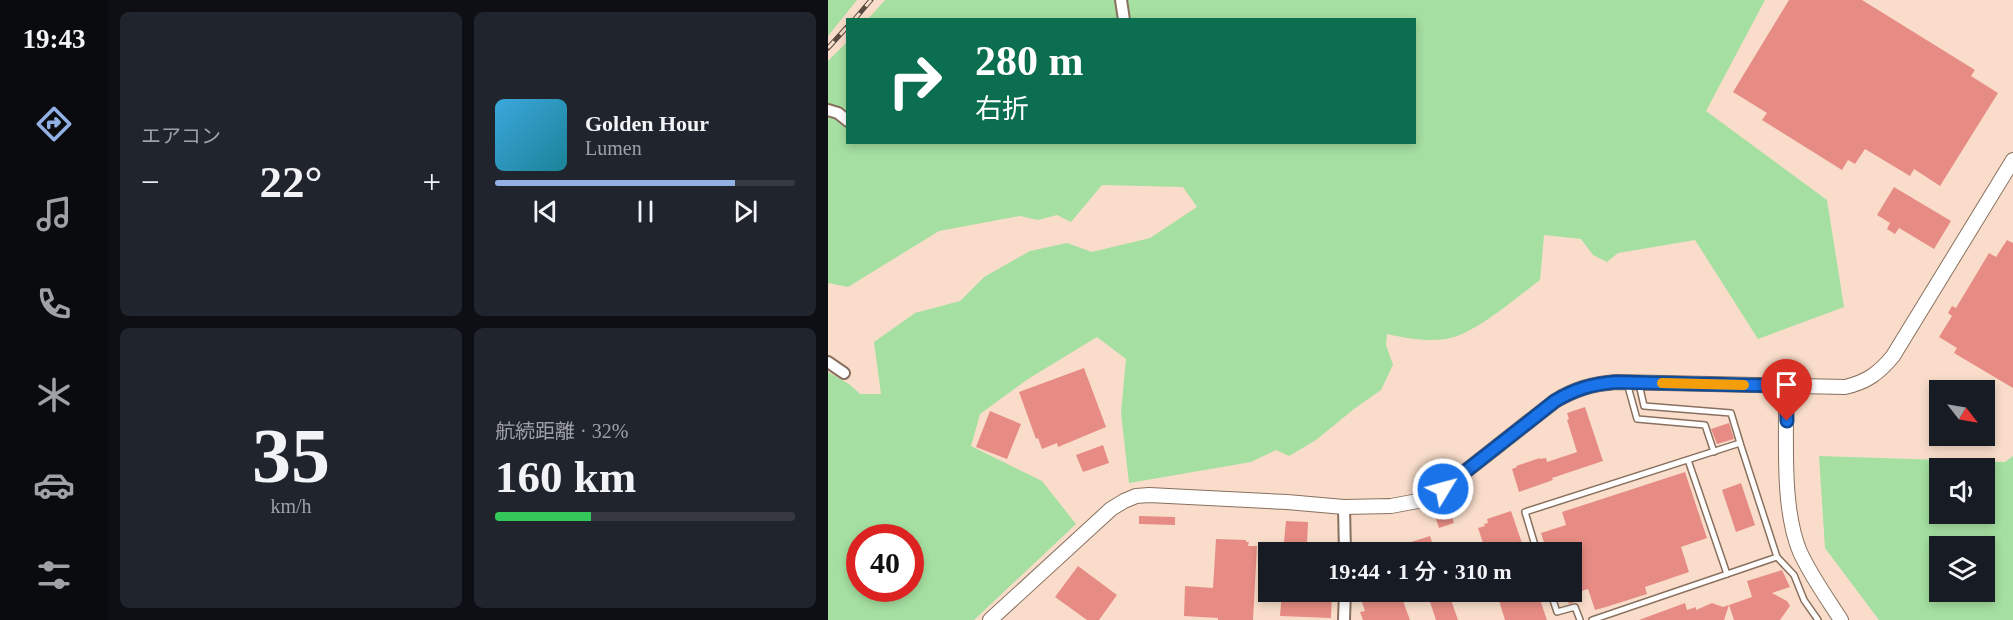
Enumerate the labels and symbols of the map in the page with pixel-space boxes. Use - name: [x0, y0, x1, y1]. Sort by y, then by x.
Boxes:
- pin: [1761, 359, 1812, 421]
- north arrow: [1929, 380, 1995, 446]
- position arrow: [1411, 457, 1475, 521]
- speed limit sign: 40: [846, 524, 924, 602]

